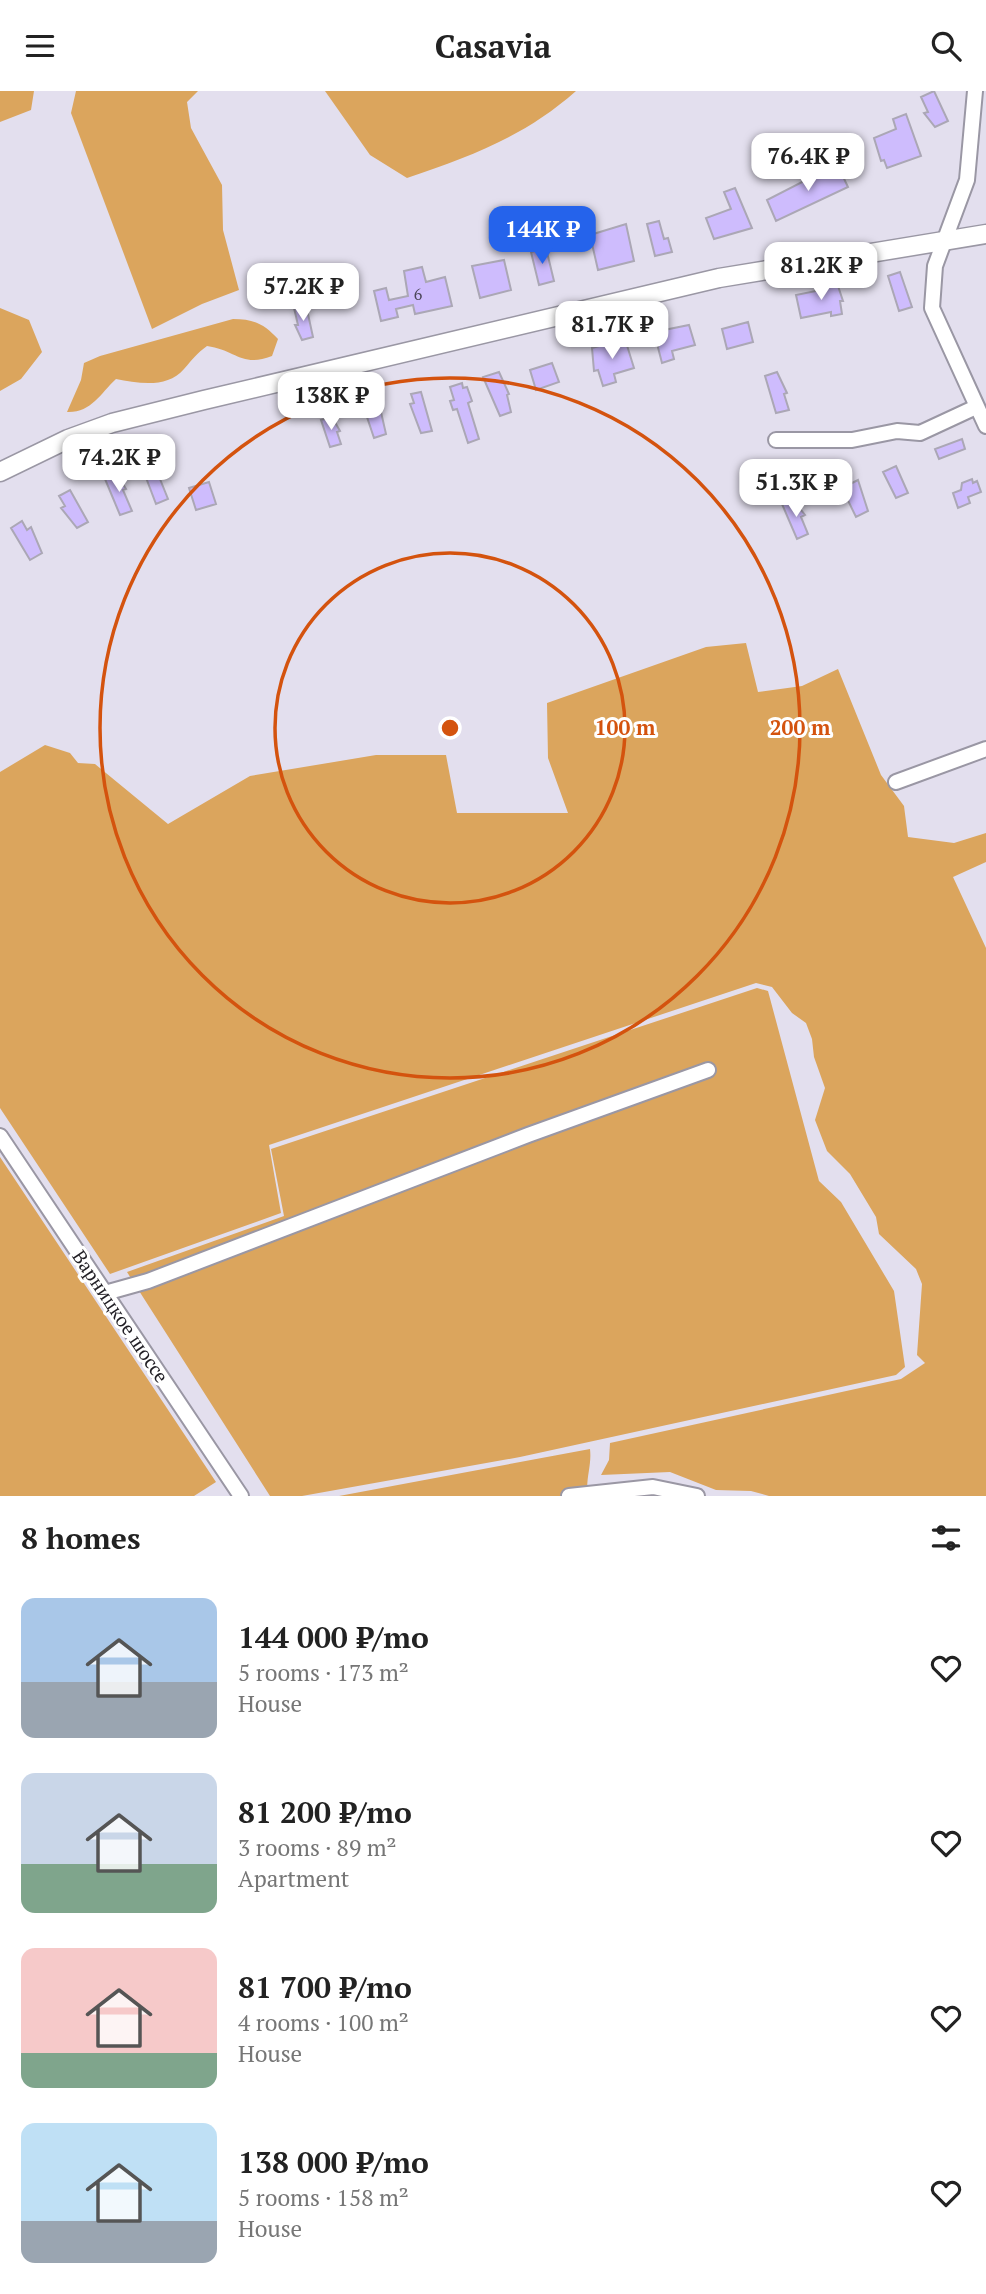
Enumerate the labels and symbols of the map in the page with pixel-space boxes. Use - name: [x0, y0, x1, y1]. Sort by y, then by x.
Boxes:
- pin: 76.4K ₽: [743, 133, 873, 193]
- pin: 144K ₽: [485, 207, 599, 266]
- pin: 81.2K ₽: [756, 243, 886, 302]
- pin: 57.2K ₽: [238, 264, 368, 323]
- house number: 6: [414, 283, 423, 305]
- pin: 81.7K ₽: [547, 301, 677, 361]
- pin: 138K ₽: [274, 373, 388, 432]
- pin: 74.2K ₽: [54, 435, 184, 494]
- pin: 51.3K ₽: [731, 459, 861, 519]
- text: 100 m: [595, 713, 656, 741]
- text: 200 m: [770, 713, 831, 741]
- centre of rings: [438, 716, 462, 740]
- street label: Варницкое шоссе: [67, 1245, 175, 1387]

